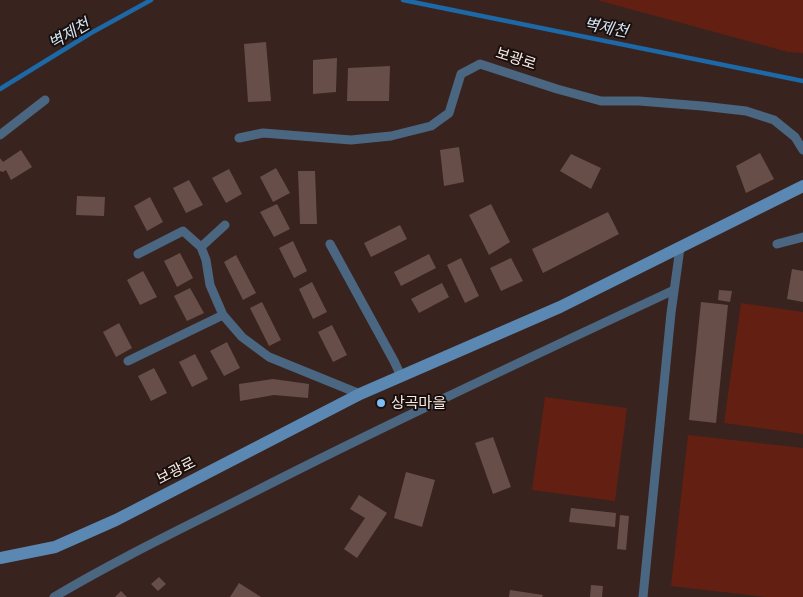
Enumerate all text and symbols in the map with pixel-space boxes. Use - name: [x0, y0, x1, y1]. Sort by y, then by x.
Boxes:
- water label: 벽제천: [582, 14, 630, 42]
- water label: 벽제천: [45, 15, 93, 53]
- street label: 보광로: [494, 44, 538, 74]
- place label: 상곡마을: [391, 394, 446, 412]
- marker: 상곡마을: [375, 397, 387, 409]
- street label: 보광로: [153, 454, 199, 488]

